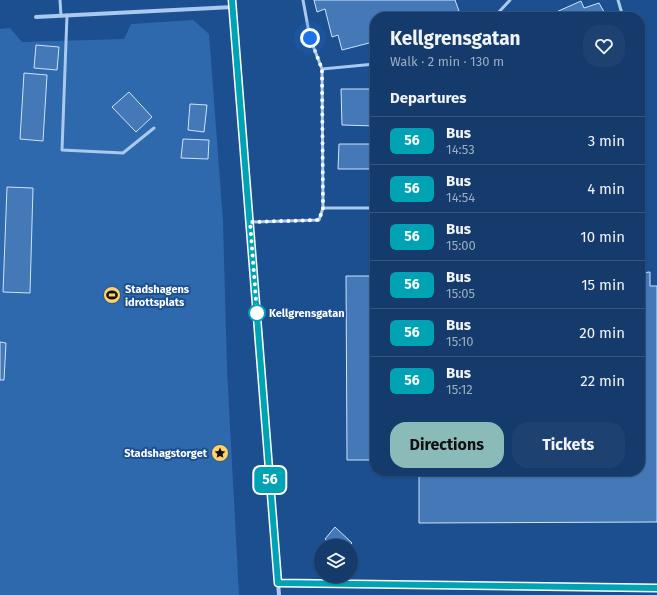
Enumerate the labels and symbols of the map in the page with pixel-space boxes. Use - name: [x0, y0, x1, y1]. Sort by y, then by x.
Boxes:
- your location: [300, 28, 320, 48]
- place label: Stadshagens idrottsplats: [125, 283, 190, 309]
- sports icon: Stadshagens idrottsplats: [102, 285, 122, 305]
- marker: Kellgrensgatan: [248, 304, 266, 322]
- place label: Kellgrensgatan: [269, 307, 345, 320]
- place icon: Stadshagstorget: [210, 443, 230, 463]
- place label: Stadshagstorget: [124, 447, 208, 460]
- line badge: 56: [252, 467, 288, 493]

